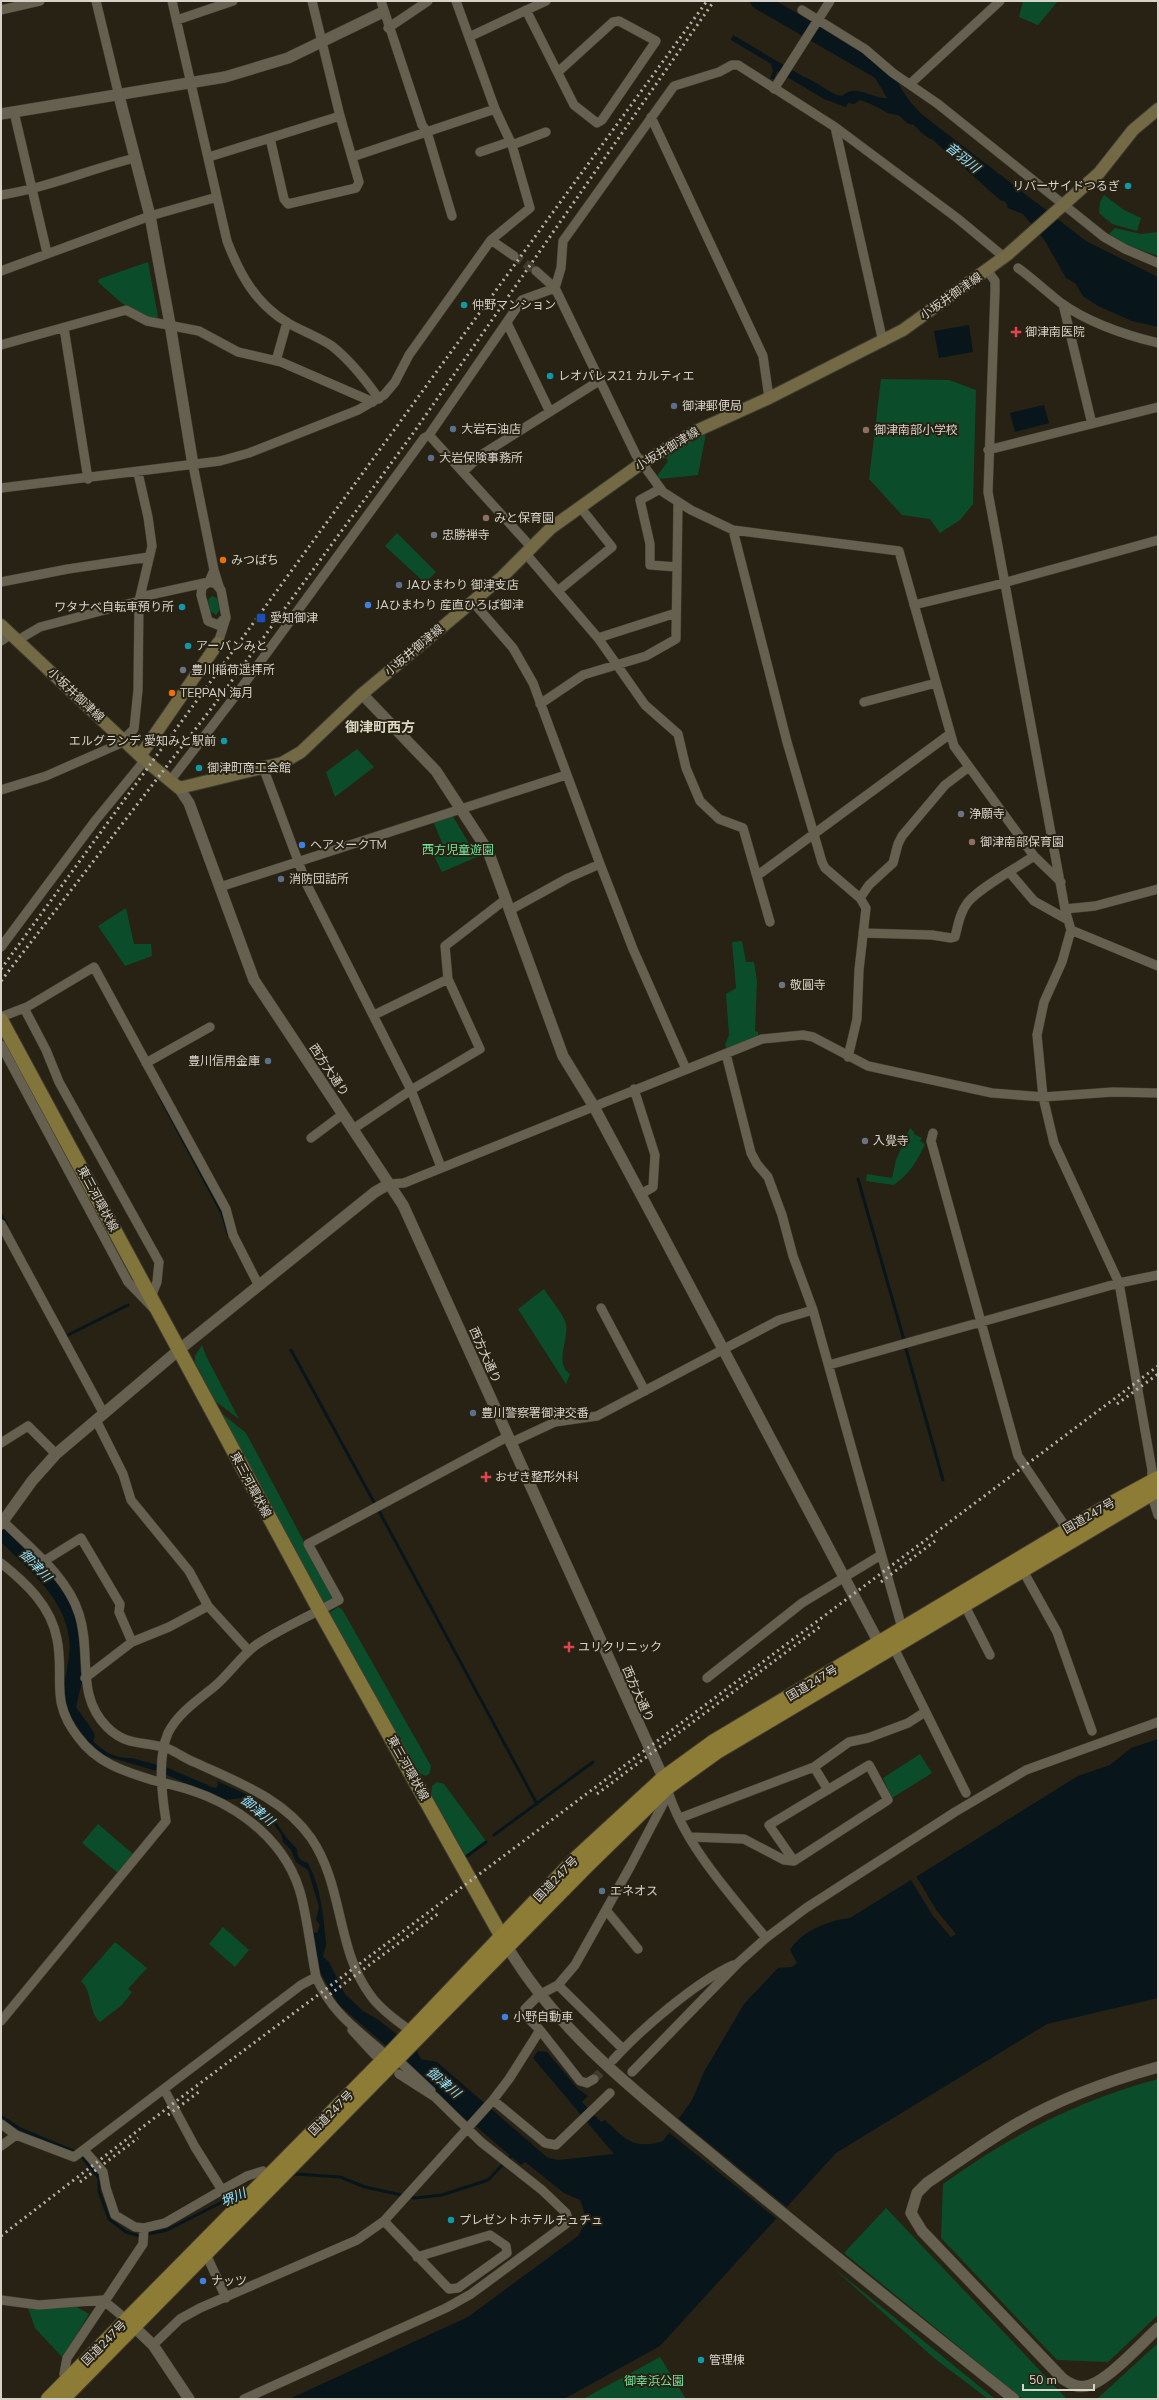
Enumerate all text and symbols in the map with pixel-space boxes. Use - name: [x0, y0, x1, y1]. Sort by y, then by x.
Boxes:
- water label: 音羽川: [942, 139, 985, 178]
- place label: リバーサイドつるぎ: [1012, 178, 1120, 194]
- marker: リバーサイドつるぎ: [1123, 181, 1133, 191]
- street label: 小坂井御津線: [917, 269, 985, 323]
- place label: 仲野マンション: [472, 297, 556, 313]
- marker: 仲野マンション: [459, 300, 469, 310]
- place label: 御津南医院: [1025, 324, 1085, 340]
- marker: 御津南医院: [1010, 326, 1022, 338]
- place label: レオパレス21 カルティエ: [558, 368, 695, 384]
- marker: レオパレス21 カルティエ: [545, 371, 555, 381]
- place label: 御津郵便局: [682, 398, 742, 414]
- marker: 御津郵便局: [669, 401, 679, 411]
- place label: 大岩石油店: [461, 421, 521, 437]
- place label: 御津南部小学校: [874, 422, 958, 438]
- marker: 大岩石油店: [448, 424, 458, 434]
- street label: 小坂井御津線: [632, 424, 702, 474]
- marker: 御津南部小学校: [861, 425, 871, 435]
- place label: 大岩保険事務所: [439, 450, 523, 466]
- marker: 大岩保険事務所: [426, 453, 436, 463]
- place label: みと保育園: [494, 510, 554, 526]
- marker: みと保育園: [481, 513, 491, 523]
- place label: 忠勝禅寺: [442, 527, 490, 543]
- marker: 忠勝禅寺: [429, 530, 439, 540]
- place label: みつばち: [231, 552, 279, 568]
- marker: みつばち: [218, 555, 228, 565]
- place label: JAひまわり 御津支店: [406, 577, 519, 593]
- marker: JAひまわり 御津支店: [394, 580, 404, 590]
- place label: JAひまわり 産直ひろば御津: [375, 597, 524, 613]
- place label: ワタナベ自転車預り所: [54, 599, 174, 615]
- marker: JAひまわり 産直ひろば御津: [363, 600, 373, 610]
- marker: ワタナベ自転車預り所: [177, 602, 187, 612]
- place label: 愛知御津: [270, 610, 318, 626]
- marker: 愛知御津: [255, 612, 267, 624]
- street label: 小坂井御津線: [381, 621, 447, 679]
- place label: アーバンみと: [196, 638, 268, 654]
- marker: アーバンみと: [183, 641, 193, 651]
- place label: 豊川稲荷遥拝所: [191, 662, 275, 678]
- street label: 小坂井御津線: [44, 665, 108, 725]
- marker: 豊川稲荷遥拝所: [178, 665, 188, 675]
- place label: TEPPAN 海月: [180, 685, 253, 701]
- marker: TEPPAN 海月: [167, 688, 177, 698]
- district label: 御津町西方: [345, 718, 415, 737]
- place label: エルグランデ 愛知みと駅前: [69, 733, 216, 749]
- marker: エルグランデ 愛知みと駅前: [219, 736, 229, 746]
- place label: 御津町商工会館: [207, 760, 291, 776]
- marker: 御津町商工会館: [194, 763, 204, 773]
- place label: 浄願寺: [969, 806, 1005, 822]
- marker: 浄願寺: [956, 809, 966, 819]
- place label: 御津南部保育園: [980, 834, 1064, 850]
- place label: ヘアメークTM: [310, 837, 387, 853]
- marker: 御津南部保育園: [967, 837, 977, 847]
- marker: ヘアメークTM: [297, 840, 307, 850]
- park label: 西方児童遊園: [422, 842, 494, 858]
- place label: 消防団詰所: [289, 871, 349, 887]
- marker: 消防団詰所: [276, 874, 286, 884]
- place label: 敬圓寺: [790, 977, 826, 993]
- marker: 敬圓寺: [777, 980, 787, 990]
- street label: 西方大通り: [306, 1041, 352, 1099]
- place label: 豊川信用金庫: [188, 1053, 260, 1069]
- marker: 豊川信用金庫: [263, 1056, 273, 1066]
- place label: 入覺寺: [873, 1133, 909, 1149]
- marker: 入覺寺: [860, 1136, 870, 1146]
- street label: 東三河環状線: [74, 1163, 122, 1235]
- street label: 西方大通り: [465, 1324, 505, 1386]
- place label: 豊川警察署御津交番: [481, 1405, 589, 1421]
- marker: 豊川警察署御津交番: [468, 1408, 478, 1418]
- street label: 東三河環状線: [227, 1449, 275, 1521]
- place label: おぜき整形外科: [495, 1469, 579, 1485]
- marker: おぜき整形外科: [480, 1471, 492, 1483]
- street label: 国道247号: [1060, 1495, 1118, 1537]
- water label: 御津川: [15, 1545, 57, 1587]
- place label: ユリクリニック: [578, 1639, 662, 1655]
- marker: ユリクリニック: [563, 1641, 575, 1653]
- street label: 国道247号: [783, 1661, 841, 1705]
- street label: 西方大通り: [618, 1663, 658, 1725]
- street label: 東三河環状線: [384, 1733, 432, 1803]
- water label: 御津川: [237, 1791, 280, 1831]
- street label: 国道247号: [530, 1853, 582, 1905]
- place label: エネオス: [610, 1883, 658, 1899]
- marker: エネオス: [597, 1886, 607, 1896]
- place label: 小野自動車: [513, 2009, 573, 2025]
- marker: 小野自動車: [500, 2012, 510, 2022]
- water label: 御津川: [423, 2063, 466, 2103]
- street label: 国道247号: [305, 2087, 357, 2139]
- water label: 堺川: [218, 2184, 251, 2211]
- place label: プレゼントホテルチュチュ: [459, 2212, 603, 2228]
- marker: プレゼントホテルチュチュ: [446, 2215, 456, 2225]
- place label: ナッツ: [211, 2273, 247, 2289]
- marker: ナッツ: [198, 2276, 208, 2286]
- street label: 国道247号: [78, 2317, 130, 2369]
- place label: 管理棟: [709, 2352, 745, 2368]
- marker: 管理棟: [696, 2355, 706, 2365]
- scale bar: [1023, 2366, 1094, 2392]
- text: 50 m: [1029, 2372, 1057, 2388]
- park label: 御幸浜公園: [624, 2373, 684, 2389]

